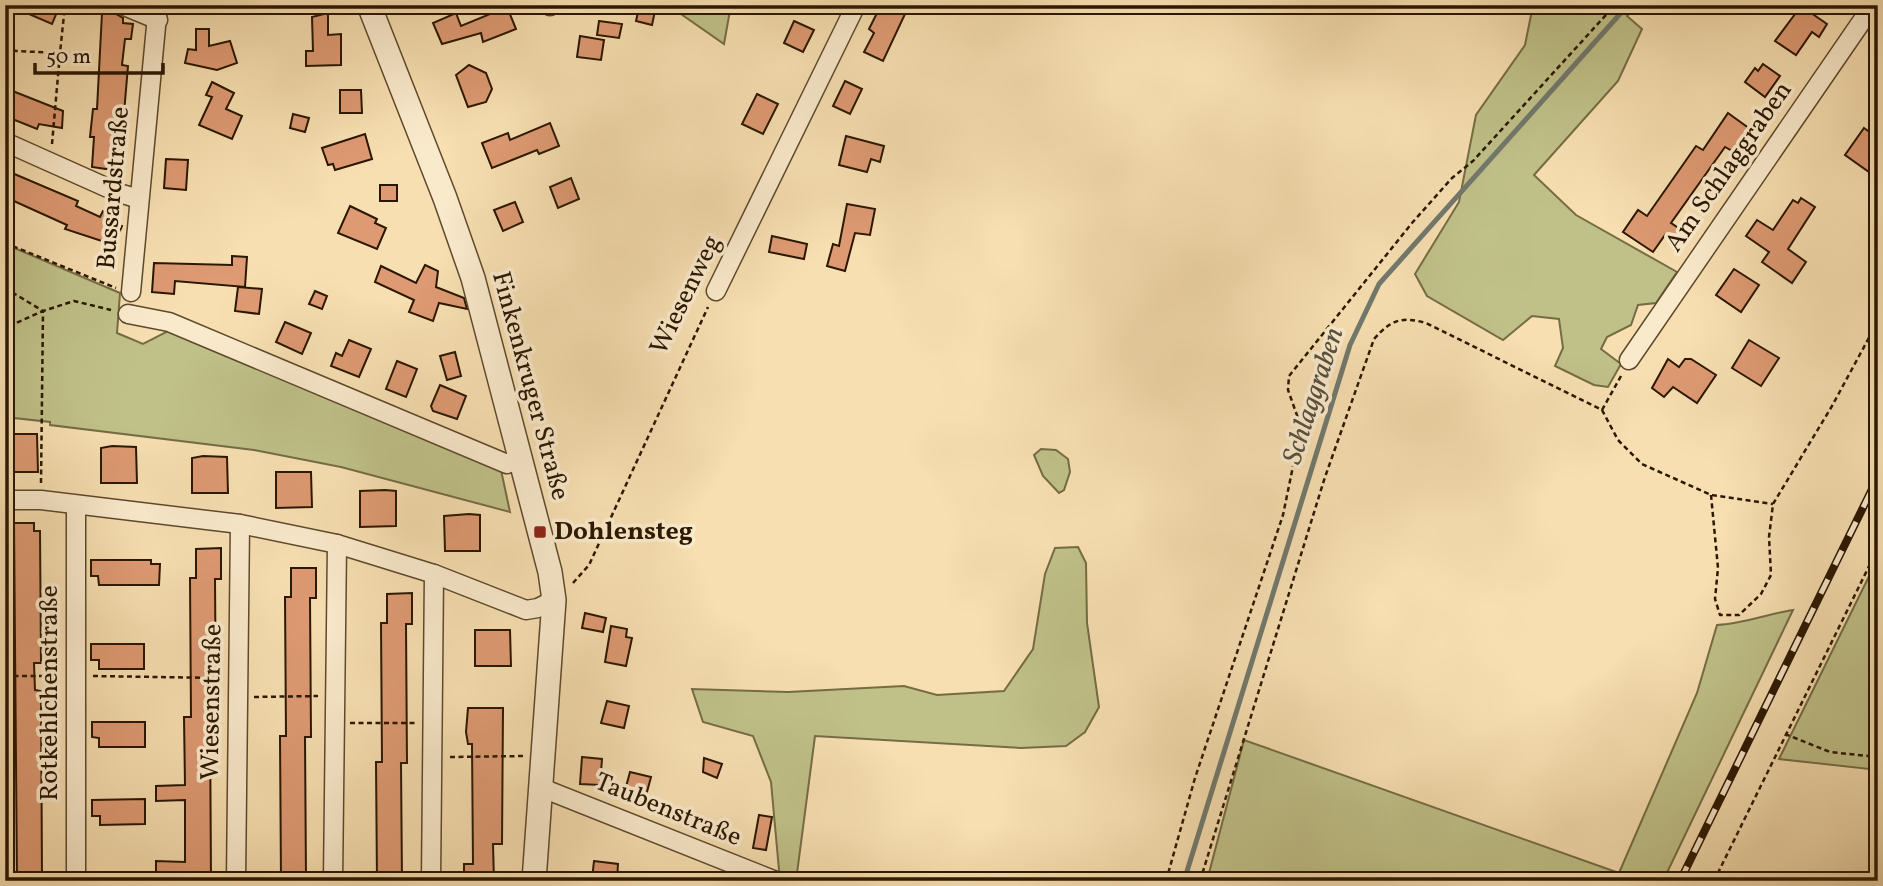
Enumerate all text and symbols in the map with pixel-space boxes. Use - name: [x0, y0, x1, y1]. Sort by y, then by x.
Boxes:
- scale bar: [35, 32, 163, 76]
- text: 50 m: [46, 43, 91, 72]
- street label: Am Schlaggraben: [1657, 75, 1801, 259]
- street label: Bussardstraße: [89, 105, 139, 271]
- street label: Wiesenweg: [642, 229, 730, 361]
- street label: Finkenkruger Straße: [482, 268, 578, 504]
- water label: Schlaggraben: [1274, 323, 1354, 469]
- place label: Dohlensteg: [554, 514, 693, 550]
- marker: Dohlensteg: [532, 524, 548, 540]
- street label: Rotkehlchenstraße: [32, 585, 68, 801]
- street label: Wiesenstraße: [193, 624, 231, 780]
- street label: Taubenstraße: [589, 764, 747, 856]

